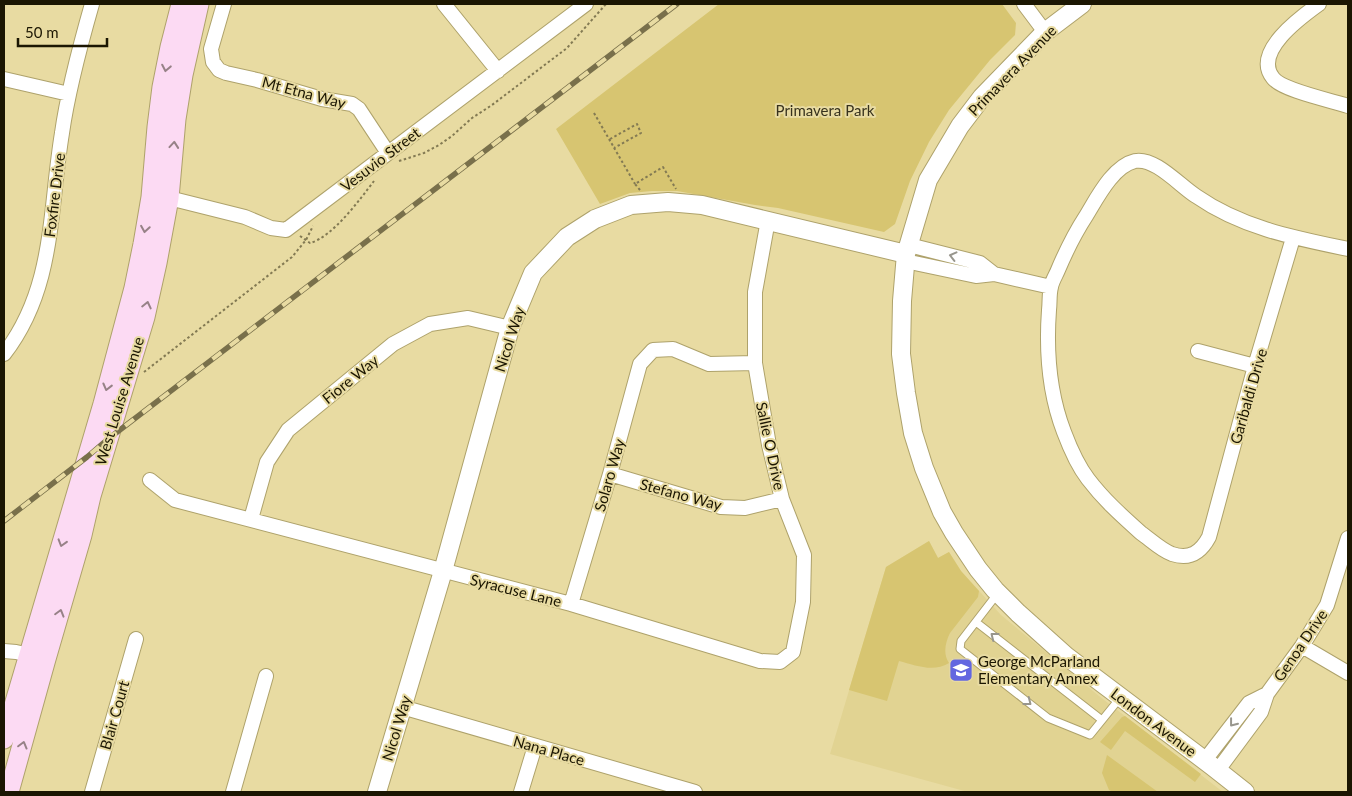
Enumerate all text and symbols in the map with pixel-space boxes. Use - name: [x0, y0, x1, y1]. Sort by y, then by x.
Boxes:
- scale bar: [18, 15, 106, 47]
- street label: Primavera Avenue: [964, 21, 1060, 119]
- text: 50 m: [25, 23, 59, 41]
- one-way arrow: [161, 64, 171, 72]
- street label: Mt Etna Way: [260, 72, 348, 112]
- park label: Primavera Park: [776, 101, 875, 119]
- street label: Vesuvio Street: [337, 123, 424, 195]
- one-way arrow: [168, 141, 179, 149]
- street label: Foxfire Drive: [40, 152, 68, 238]
- one-way arrow: [141, 225, 151, 234]
- one-way arrow: [949, 251, 958, 262]
- one-way arrow: [141, 301, 152, 309]
- street label: Nicol Way: [490, 304, 528, 374]
- street label: West Louise Avenue: [91, 335, 147, 467]
- street label: Garibaldi Drive: [1226, 346, 1270, 446]
- street label: Fiore Way: [318, 351, 382, 407]
- one-way arrow: [102, 383, 113, 392]
- street label: Sallie O Drive: [753, 400, 789, 492]
- street label: Solaro Way: [590, 436, 628, 513]
- street label: Stefano Way: [638, 474, 724, 514]
- one-way arrow: [57, 538, 67, 547]
- street label: Syracuse Lane: [468, 570, 564, 610]
- street label: Genoa Drive: [1269, 606, 1331, 684]
- one-way arrow: [54, 609, 64, 617]
- one-way arrow: [991, 633, 1000, 642]
- place label: George McParland Elementary Annex: [978, 652, 1100, 687]
- school or university icon: George McParland Elementary Annex: [948, 657, 974, 683]
- street label: Blair Court: [96, 678, 133, 751]
- street label: London Avenue: [1108, 684, 1200, 760]
- street label: Nicol Way: [378, 693, 415, 763]
- one-way arrow: [1022, 696, 1032, 705]
- one-way arrow: [1230, 717, 1239, 727]
- street label: Nana Place: [511, 731, 587, 769]
- one-way arrow: [17, 742, 27, 750]

